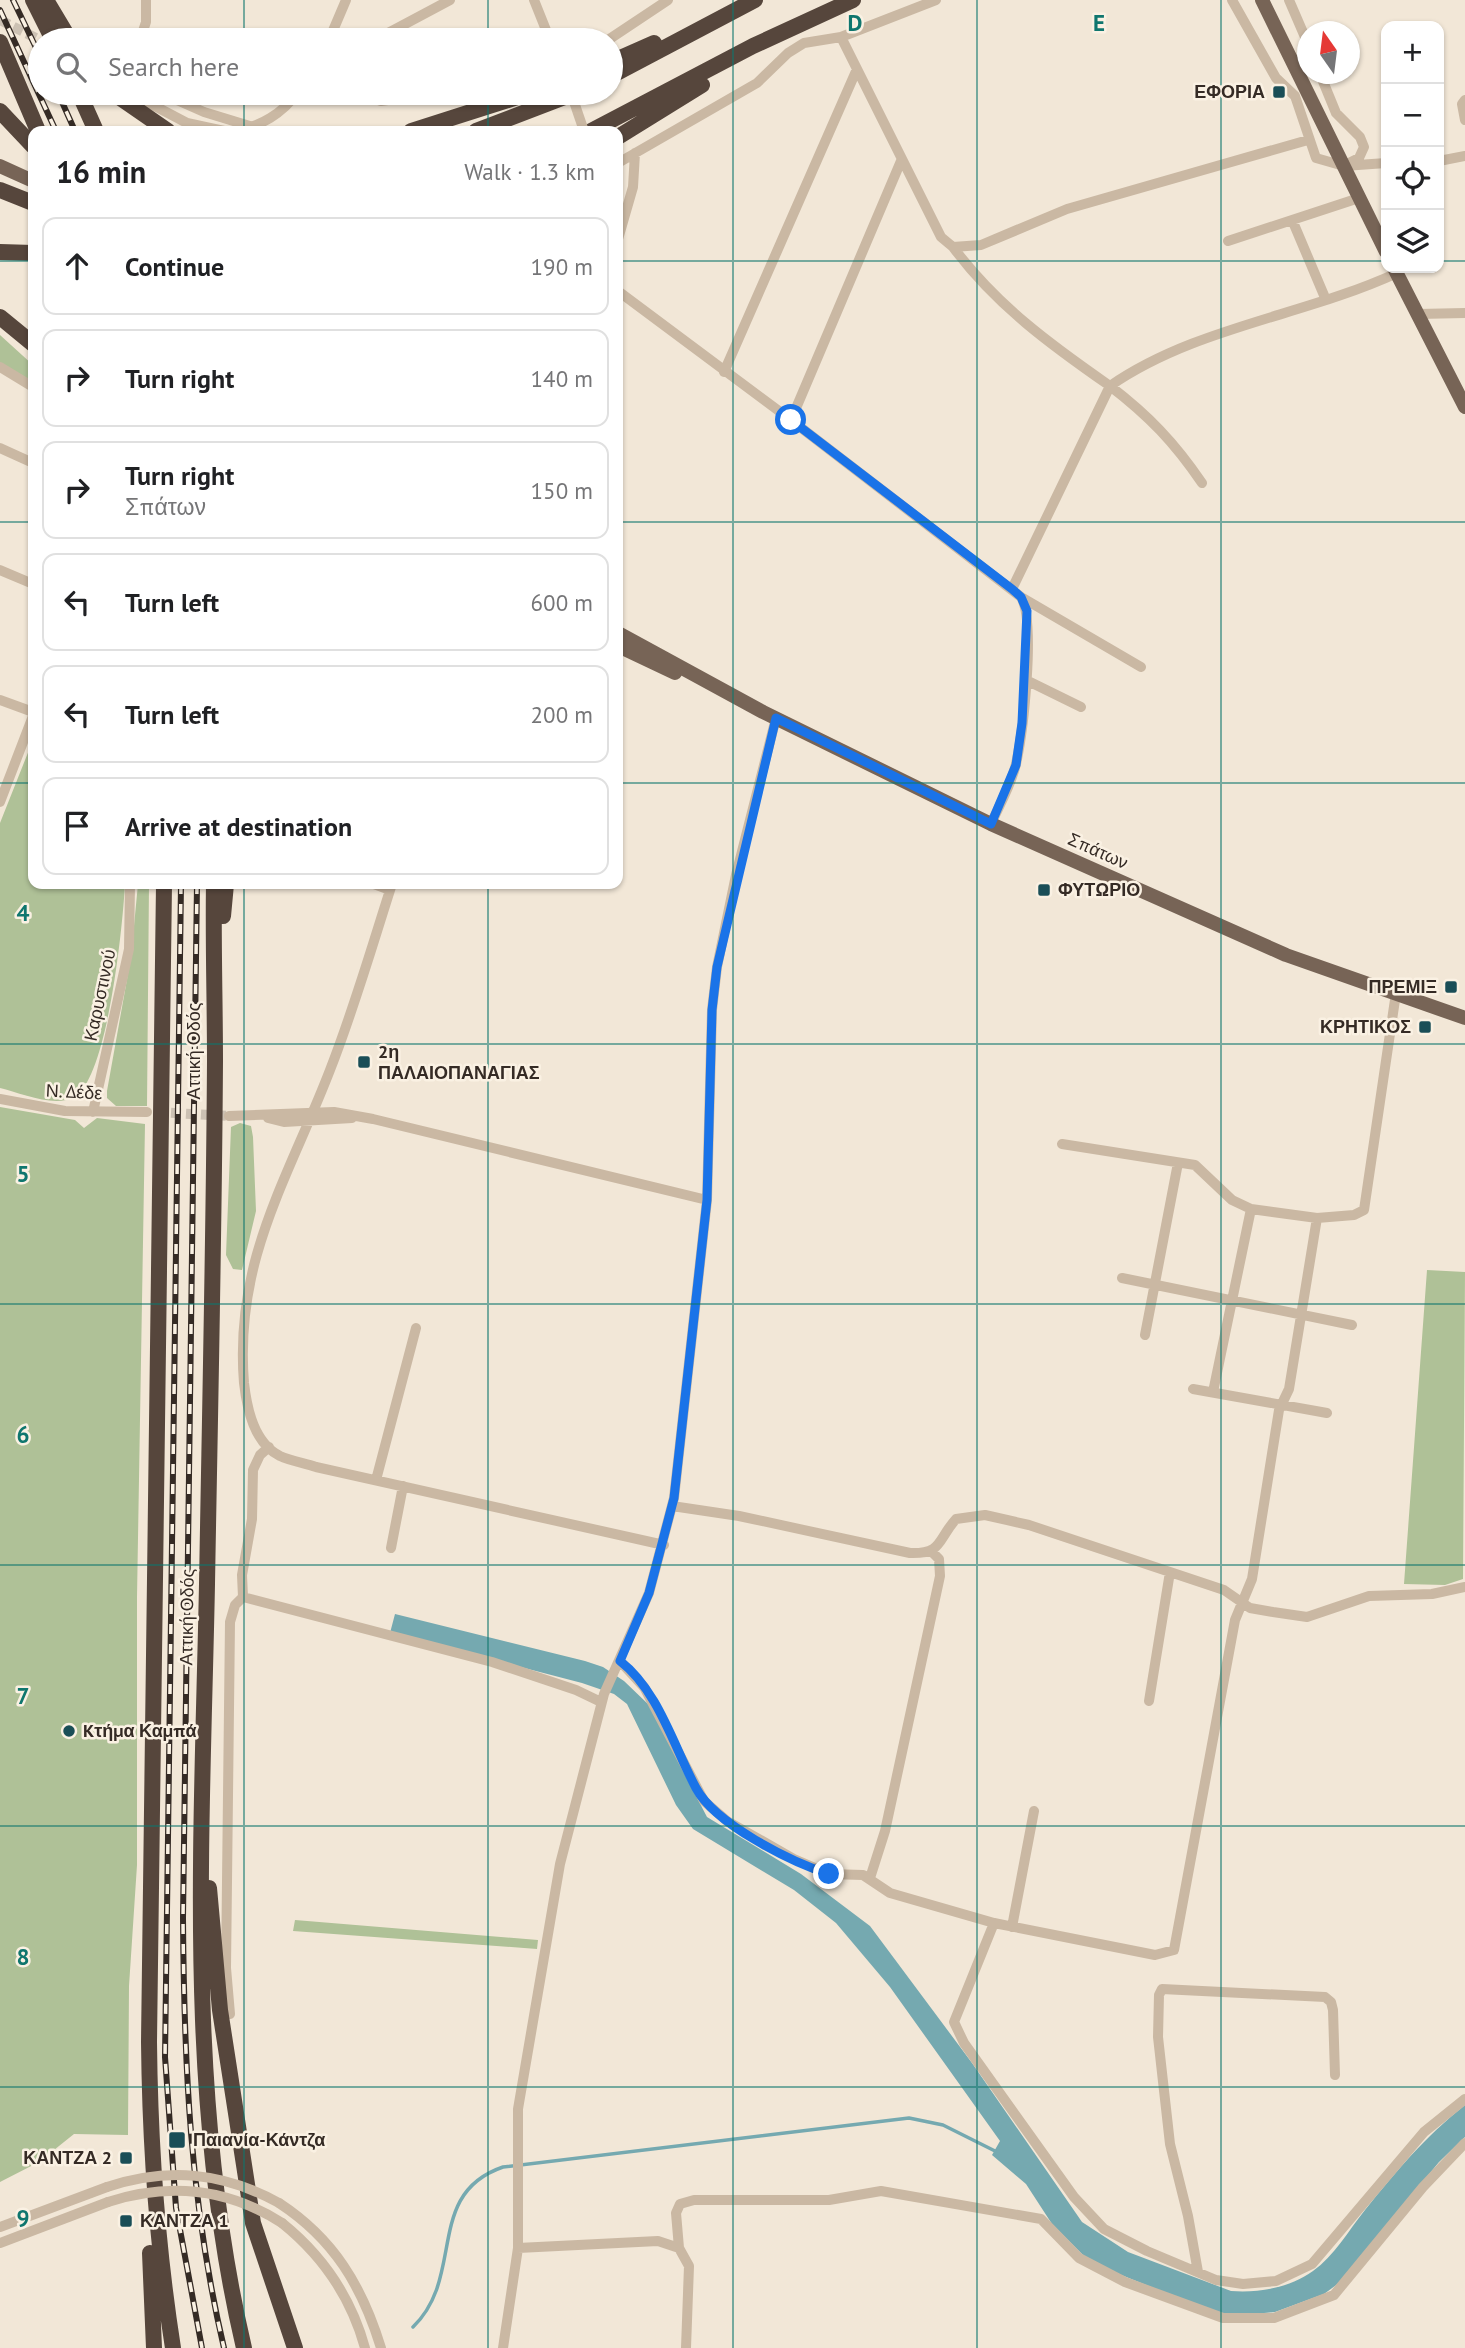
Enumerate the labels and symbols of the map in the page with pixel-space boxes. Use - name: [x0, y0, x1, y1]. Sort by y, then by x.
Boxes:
- text: D: [848, 8, 862, 37]
- text: E: [1093, 8, 1105, 37]
- north arrow: [1297, 21, 1360, 84]
- place label: ΕΦΟΡΙΑ: [1194, 80, 1265, 103]
- marker: ΕΦΟΡΙΑ: [1271, 84, 1287, 100]
- route start: [775, 404, 806, 435]
- street label: Σπάτων: [1065, 827, 1132, 874]
- place label: ΦΥΤΩΡΙΟ: [1058, 878, 1140, 901]
- marker: ΦΥΤΩΡΙΟ: [1036, 882, 1052, 898]
- text: 4: [16, 898, 30, 927]
- street label: Καρυστινού: [79, 947, 120, 1043]
- place label: ΠΡΕΜΙΞ: [1368, 975, 1437, 998]
- marker: ΠΡΕΜΙΞ: [1443, 979, 1459, 995]
- street label: Αττική Οδός: [182, 1002, 205, 1099]
- place label: ΚΡΗΤΙΚΟΣ: [1320, 1015, 1411, 1038]
- marker: ΚΡΗΤΙΚΟΣ: [1417, 1019, 1433, 1035]
- place label: 2η ΠΑΛΑΙΟΠΑΝΑΓΙΑΣ: [378, 1040, 540, 1084]
- marker: 2η ΠΑΛΑΙΟΠΑΝΑΓΙΑΣ: [356, 1054, 372, 1070]
- street label: Ν. Δέδε: [45, 1079, 103, 1104]
- text: 5: [16, 1159, 30, 1188]
- text: 6: [16, 1420, 30, 1449]
- street label: Αττική Οδός: [174, 1568, 199, 1666]
- text: 7: [16, 1681, 30, 1710]
- place label: Kτήμα Καμπά: [83, 1719, 197, 1742]
- marker: Kτήμα Καμπά: [61, 1723, 77, 1739]
- route end: [813, 1858, 844, 1889]
- text: 8: [16, 1942, 30, 1971]
- place label: Παιανία-Κάντζα: [193, 2128, 325, 2151]
- marker: Παιανία-Κάντζα: [167, 2130, 187, 2150]
- place label: ΚΑΝΤΖΑ 2: [23, 2146, 112, 2169]
- marker: ΚΑΝΤΖΑ 2: [118, 2150, 134, 2166]
- text: 9: [16, 2203, 30, 2232]
- place label: ΚΑΝΤΖΑ 1: [140, 2209, 229, 2232]
- marker: ΚΑΝΤΖΑ 1: [118, 2213, 134, 2229]

